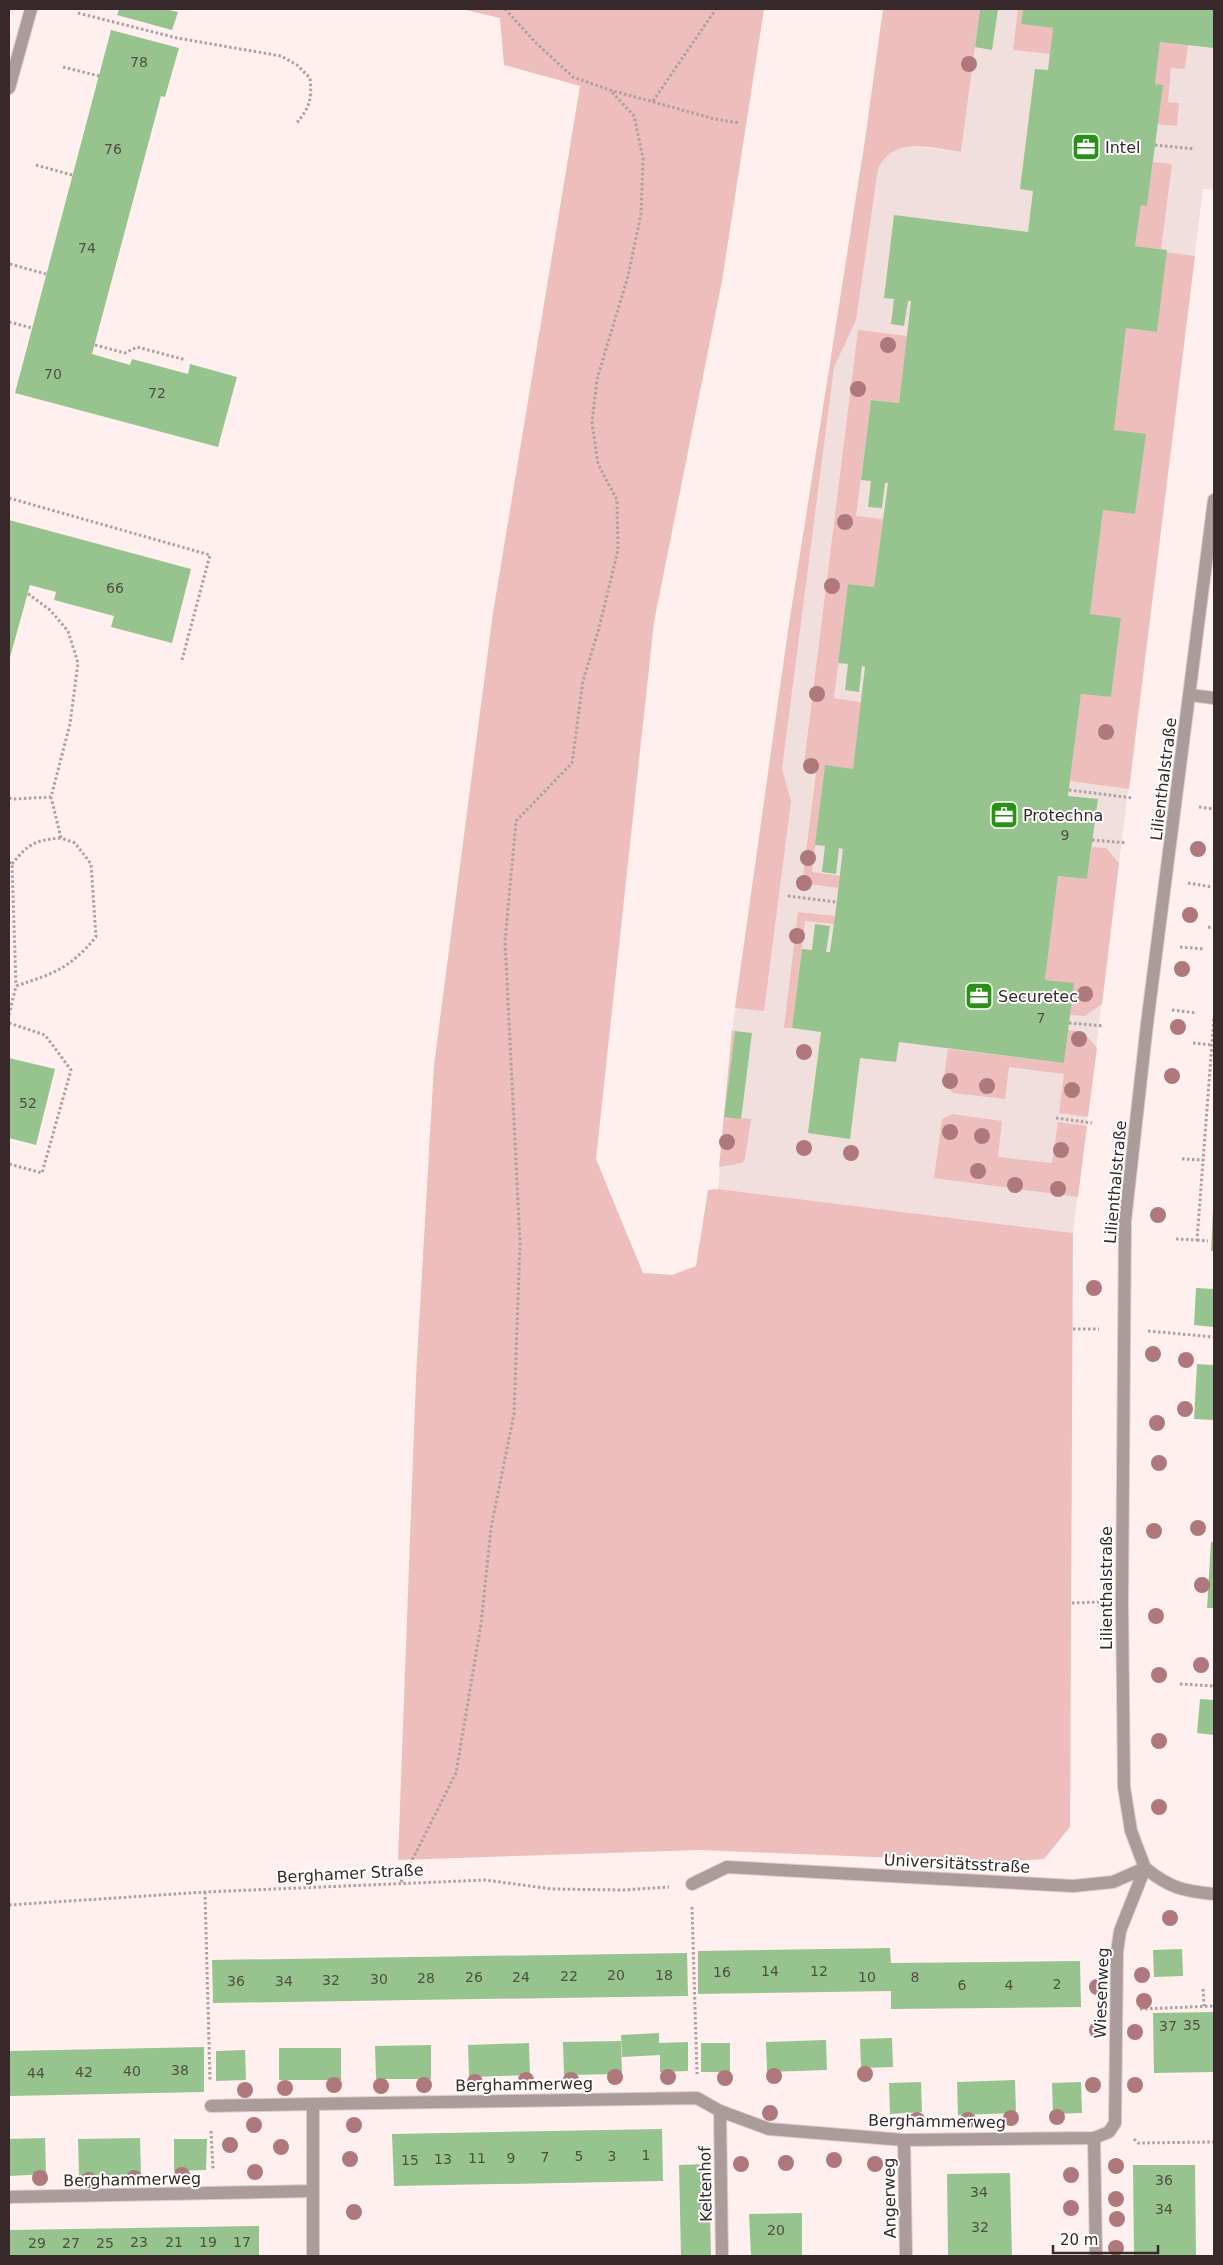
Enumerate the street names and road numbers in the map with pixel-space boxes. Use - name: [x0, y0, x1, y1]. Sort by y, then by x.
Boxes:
- street label: Lilienthalstraße: [1147, 716, 1180, 842]
- street label: Lilienthalstraße: [1101, 1120, 1130, 1245]
- street label: Lilienthalstraße: [1097, 1526, 1116, 1650]
- street label: Universitätsstraße: [883, 1850, 1031, 1877]
- street label: Berghamer Straße: [276, 1860, 424, 1887]
- street label: Wiesenweg: [1090, 1947, 1113, 2039]
- street label: Berghammerweg: [455, 2074, 593, 2095]
- street label: Berghammerweg: [868, 2111, 1006, 2132]
- street label: Keltenhof: [695, 2146, 716, 2222]
- street label: Angerweg: [879, 2157, 900, 2239]
- street label: Berghammerweg: [63, 2169, 201, 2190]

